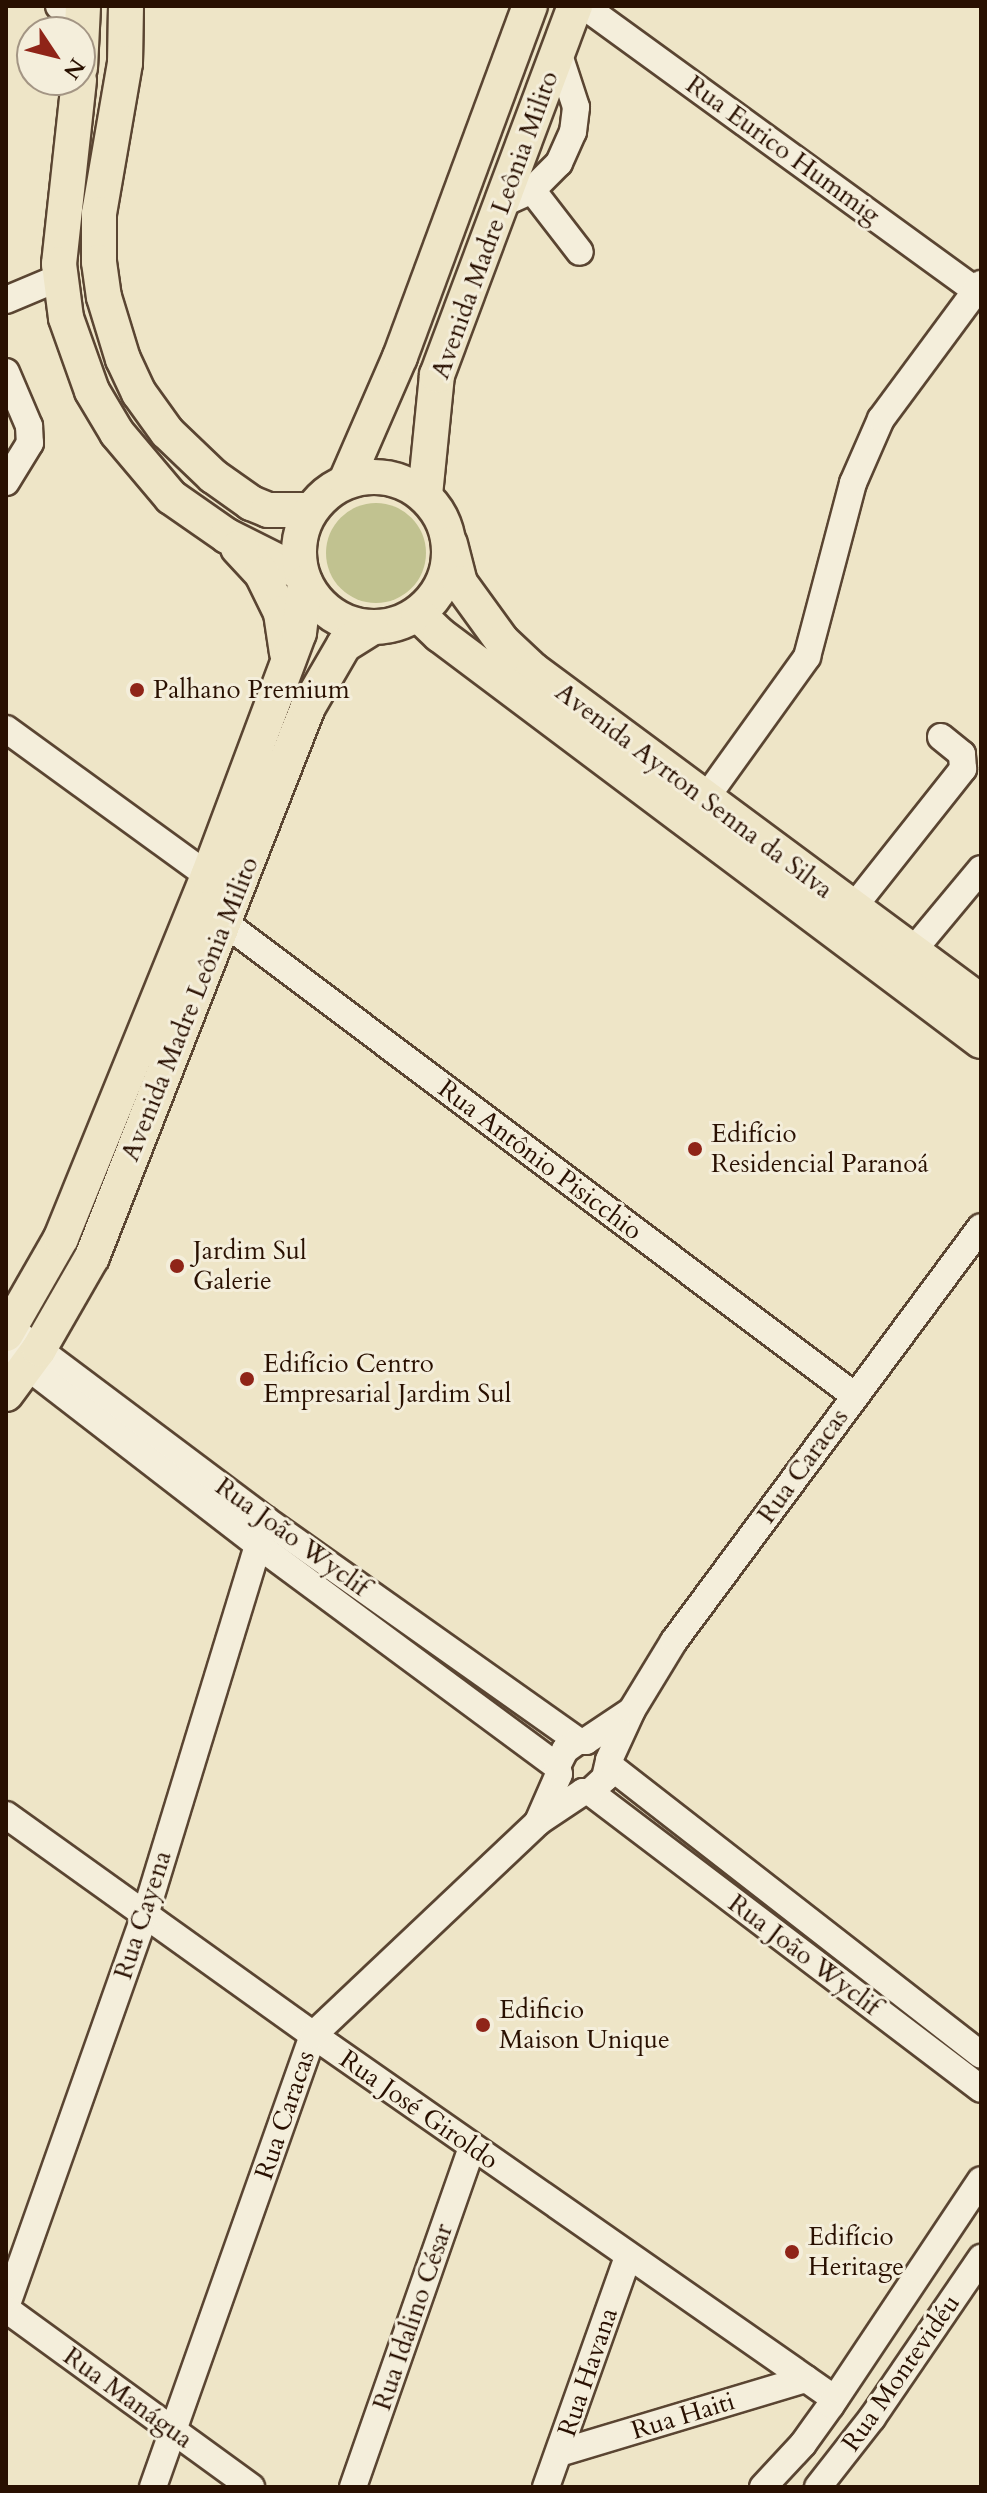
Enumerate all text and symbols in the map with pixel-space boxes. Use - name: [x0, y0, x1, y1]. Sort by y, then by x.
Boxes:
- north arrow: [16, 16, 96, 96]
- text: N: [56, 52, 92, 85]
- street label: Avenida Madre Leônia Milito: [425, 67, 565, 383]
- street label: Rua Eurico Hummig: [680, 69, 886, 231]
- place label: Palhano Premium: [153, 674, 350, 706]
- street label: Avenida Ayrton Senna da Silva: [549, 676, 839, 906]
- marker: Palhano Premium: [128, 681, 146, 699]
- street label: Avenida Madre Leônia Milito: [115, 852, 265, 1166]
- street label: Rua Antônio Pisicchio: [432, 1073, 648, 1247]
- place label: Edifício Residencial Paranoá: [711, 1118, 929, 1180]
- marker: Edifício Residencial Paranoá: [686, 1140, 704, 1158]
- place label: Jardim Sul Galerie: [193, 1235, 307, 1296]
- marker: Jardim Sul Galerie: [168, 1257, 186, 1275]
- place label: Edifício Centro Empresarial Jardim Sul: [263, 1348, 511, 1410]
- marker: Edifício Centro Empresarial Jardim Sul: [238, 1370, 256, 1388]
- street label: Rua Caracas: [751, 1403, 855, 1529]
- street label: Rua João Wyclif: [209, 1471, 375, 1603]
- street label: Rua Cayena: [108, 1847, 178, 1983]
- street label: Rua João Wyclif: [722, 1888, 886, 2022]
- place label: Edificio Maison Unique: [499, 1994, 670, 2056]
- marker: Edificio Maison Unique: [474, 2016, 492, 2034]
- street label: Rua José Giroldo: [334, 2044, 504, 2176]
- street label: Rua Caracas: [248, 2047, 322, 2183]
- street label: Rua Idalino César: [366, 2220, 460, 2414]
- place label: Edifício Heritage: [808, 2221, 904, 2282]
- marker: Edifício Heritage: [783, 2243, 801, 2261]
- street label: Rua Montevidéu: [835, 2289, 967, 2457]
- street label: Rua Havana: [551, 2304, 625, 2440]
- street label: Rua Manágua: [57, 2341, 199, 2455]
- street label: Rua Haiti: [628, 2386, 738, 2446]

